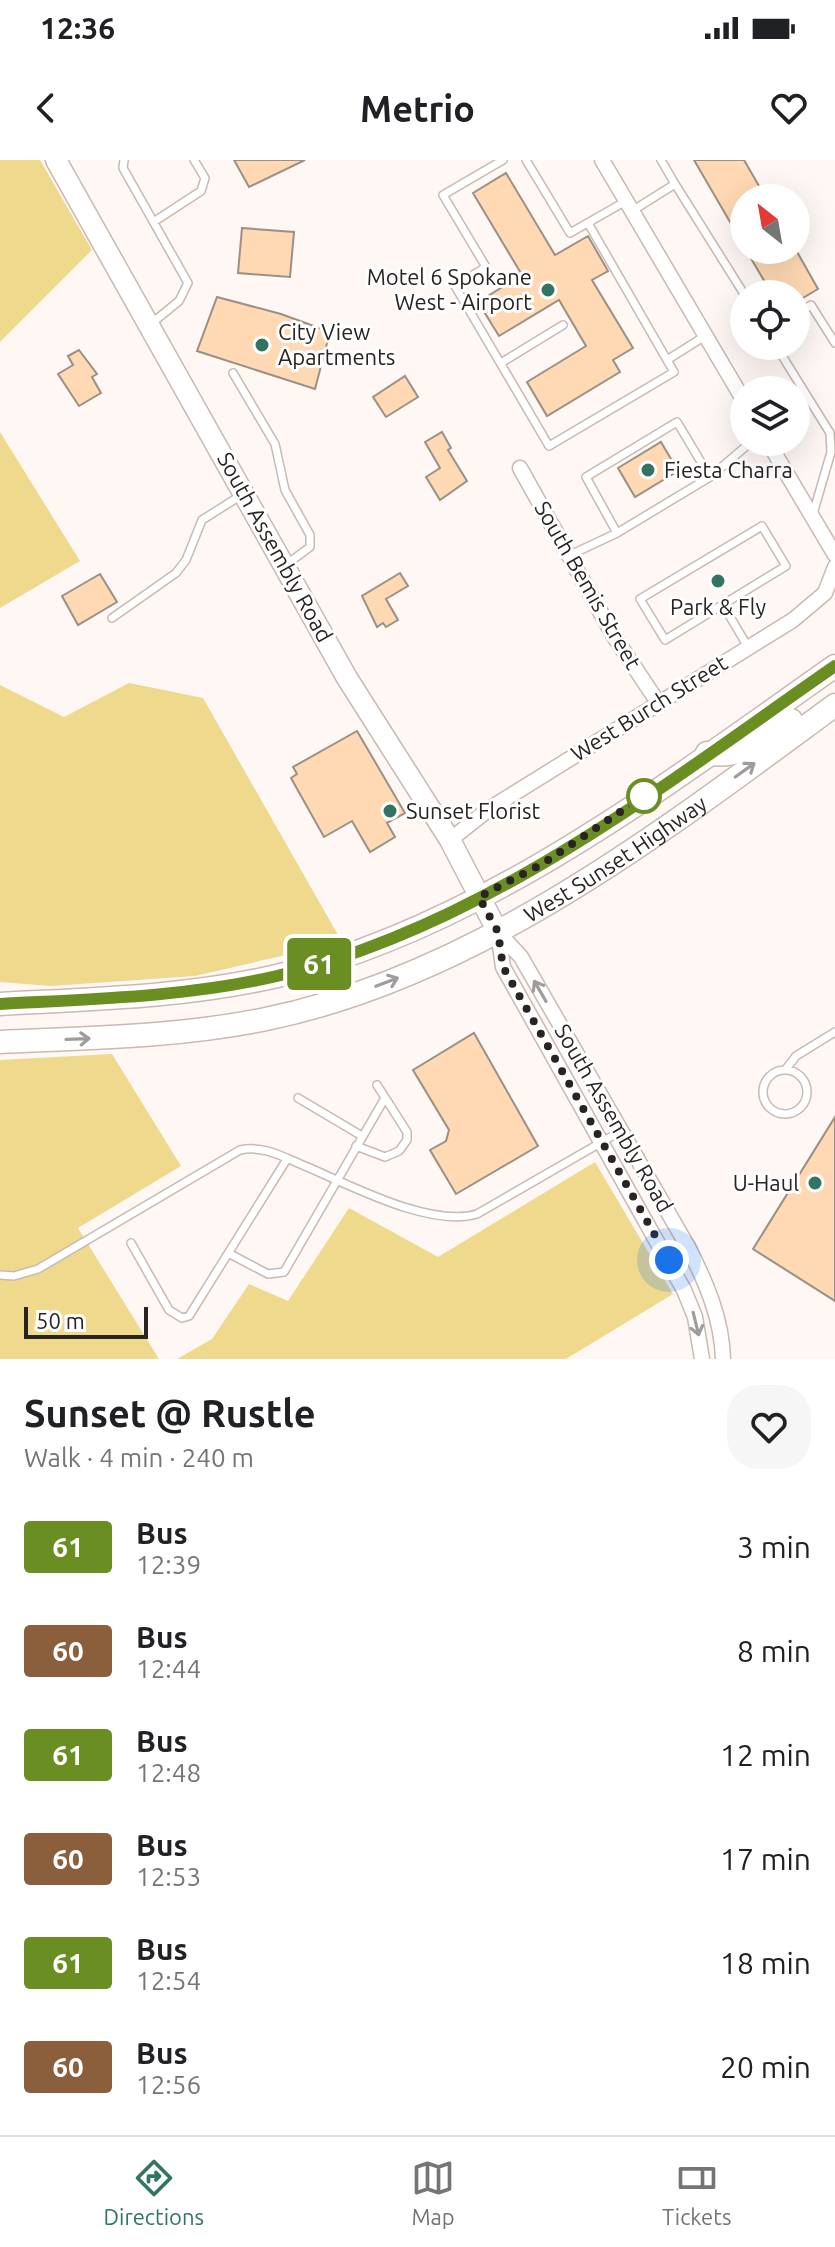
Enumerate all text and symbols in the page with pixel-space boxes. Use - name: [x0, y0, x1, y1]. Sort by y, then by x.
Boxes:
- text: 12:36: [40, 11, 115, 45]
- icon: back: [24, 86, 68, 130]
- icon: heart: [767, 86, 811, 130]
- text: Metrio: [360, 88, 475, 129]
- north arrow: [730, 184, 810, 264]
- map controls: [730, 184, 810, 456]
- place label: Motel 6 Spokane West - Airport: [367, 264, 532, 314]
- button: locate: [730, 280, 810, 360]
- marker: Motel 6 Spokane West - Airport: [539, 281, 557, 299]
- place label: City View Apartments: [278, 319, 395, 369]
- marker: City View Apartments: [253, 336, 271, 354]
- button: layers: [730, 376, 810, 456]
- street label: South Assembly Road: [213, 448, 338, 646]
- place label: Fiesta Charra: [664, 457, 793, 482]
- marker: Fiesta Charra: [639, 461, 657, 479]
- street label: South Bemis Street: [530, 496, 647, 673]
- marker: Park & Fly: [709, 572, 727, 590]
- place label: Park & Fly: [670, 594, 766, 619]
- street label: West Burch Street: [566, 649, 732, 766]
- one-way arrow: [734, 762, 756, 778]
- unlabelled marker: [627, 779, 661, 813]
- street label: West Sunset Highway: [519, 790, 711, 927]
- place label: Sunset Florist: [406, 798, 540, 823]
- marker: Sunset Florist: [381, 802, 399, 820]
- line badge: 61: [283, 938, 355, 990]
- text: 61: [303, 948, 335, 979]
- one-way arrow: [374, 974, 399, 988]
- one-way arrow: [532, 980, 548, 1003]
- street label: South Assembly Road: [550, 1019, 679, 1216]
- one-way arrow: [64, 1031, 91, 1046]
- place label: U-Haul: [733, 1170, 799, 1195]
- marker: U-Haul: [806, 1174, 824, 1192]
- your location: [649, 1240, 689, 1280]
- scale bar: [24, 1303, 148, 1339]
- text: 50 m: [36, 1308, 85, 1333]
- one-way arrow: [689, 1311, 704, 1337]
- button: heart: [727, 1385, 811, 1469]
- text: Sunset @ Rustle: [24, 1392, 316, 1434]
- text: Walk · 4 min · 240 m: [24, 1443, 254, 1472]
- text: Bus: [136, 1516, 188, 1550]
- text: 3 min: [737, 1530, 811, 1564]
- text: 61: [52, 1531, 84, 1562]
- text: 12:39: [136, 1550, 201, 1579]
- text: Bus: [136, 1620, 188, 1654]
- text: 8 min: [737, 1634, 811, 1668]
- text: 60: [52, 1635, 84, 1666]
- text: 12:44: [136, 1654, 201, 1683]
- text: Bus: [136, 1724, 188, 1758]
- text: 12 min: [720, 1738, 811, 1772]
- text: 61: [52, 1739, 84, 1770]
- text: 12:48: [136, 1758, 201, 1787]
- text: Bus: [136, 1828, 188, 1862]
- text: 17 min: [720, 1842, 811, 1876]
- text: 60: [52, 1843, 84, 1874]
- text: 12:53: [136, 1862, 201, 1891]
- text: Bus: [136, 1932, 188, 1966]
- text: 18 min: [720, 1946, 811, 1980]
- text: 61: [52, 1947, 84, 1978]
- text: 12:54: [136, 1966, 201, 1995]
- text: Bus: [136, 2036, 188, 2070]
- text: 20 min: [720, 2050, 811, 2084]
- text: 60: [52, 2051, 84, 2082]
- text: 12:56: [136, 2070, 201, 2099]
- tab: Directions: [104, 2156, 204, 2229]
- tab: Map: [411, 2156, 455, 2229]
- tab: Tickets: [662, 2156, 731, 2229]

